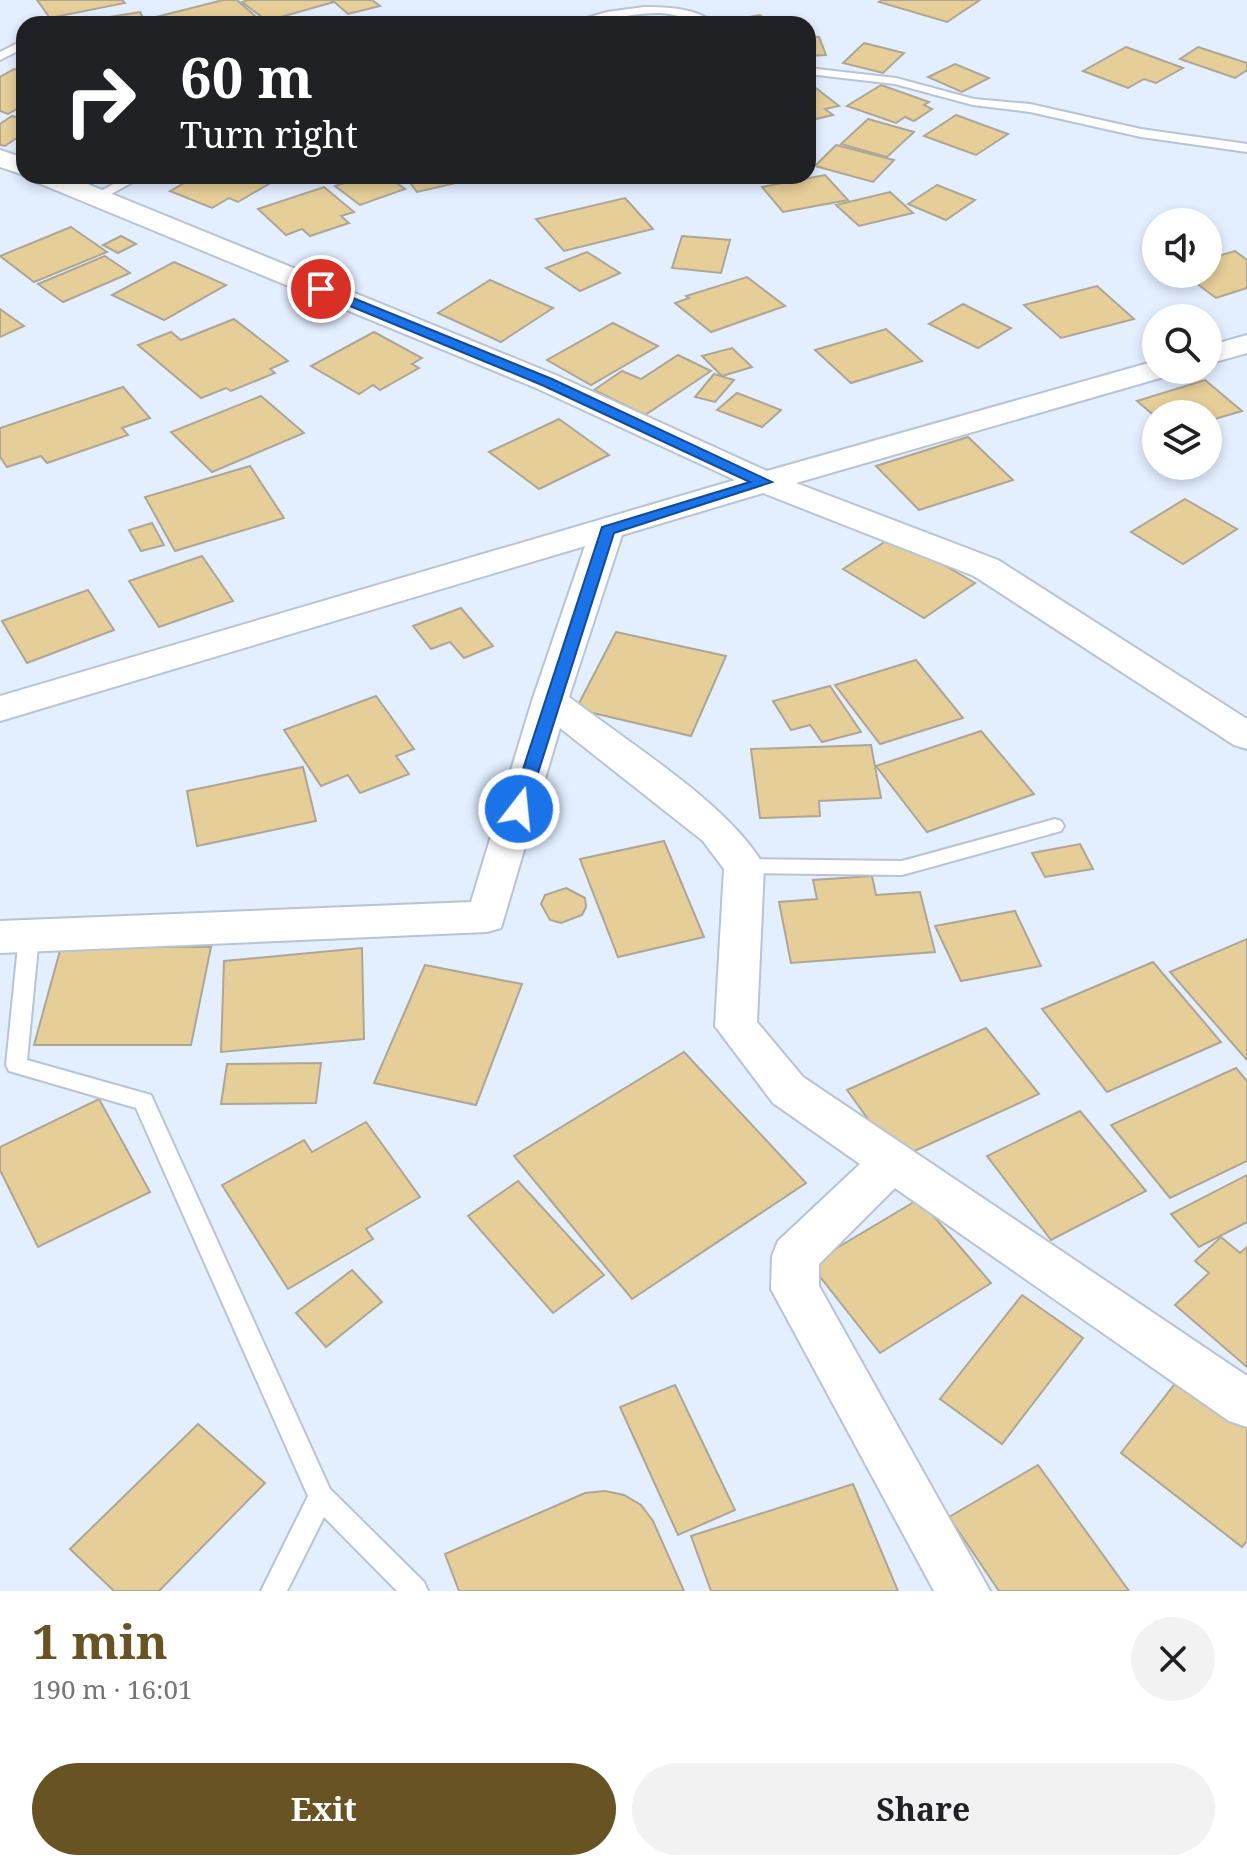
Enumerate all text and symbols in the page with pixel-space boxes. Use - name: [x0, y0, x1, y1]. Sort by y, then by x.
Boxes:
- text: 60 m: [180, 38, 313, 114]
- icon: right: [48, 48, 152, 152]
- text: Turn right: [180, 110, 358, 159]
- map controls: [1142, 208, 1222, 480]
- button: sound: [1142, 208, 1222, 288]
- pin: [287, 255, 355, 323]
- icon: arrive: [299, 267, 343, 311]
- button: search: [1142, 304, 1222, 384]
- button: layers: [1142, 400, 1222, 480]
- position arrow: [477, 767, 561, 851]
- text: 1 min: [32, 1608, 168, 1673]
- button: close: [1131, 1617, 1215, 1701]
- text: 190 m · 16:01: [32, 1671, 193, 1707]
- button: Exit: [32, 1763, 616, 1855]
- button: Share: [632, 1763, 1215, 1855]

